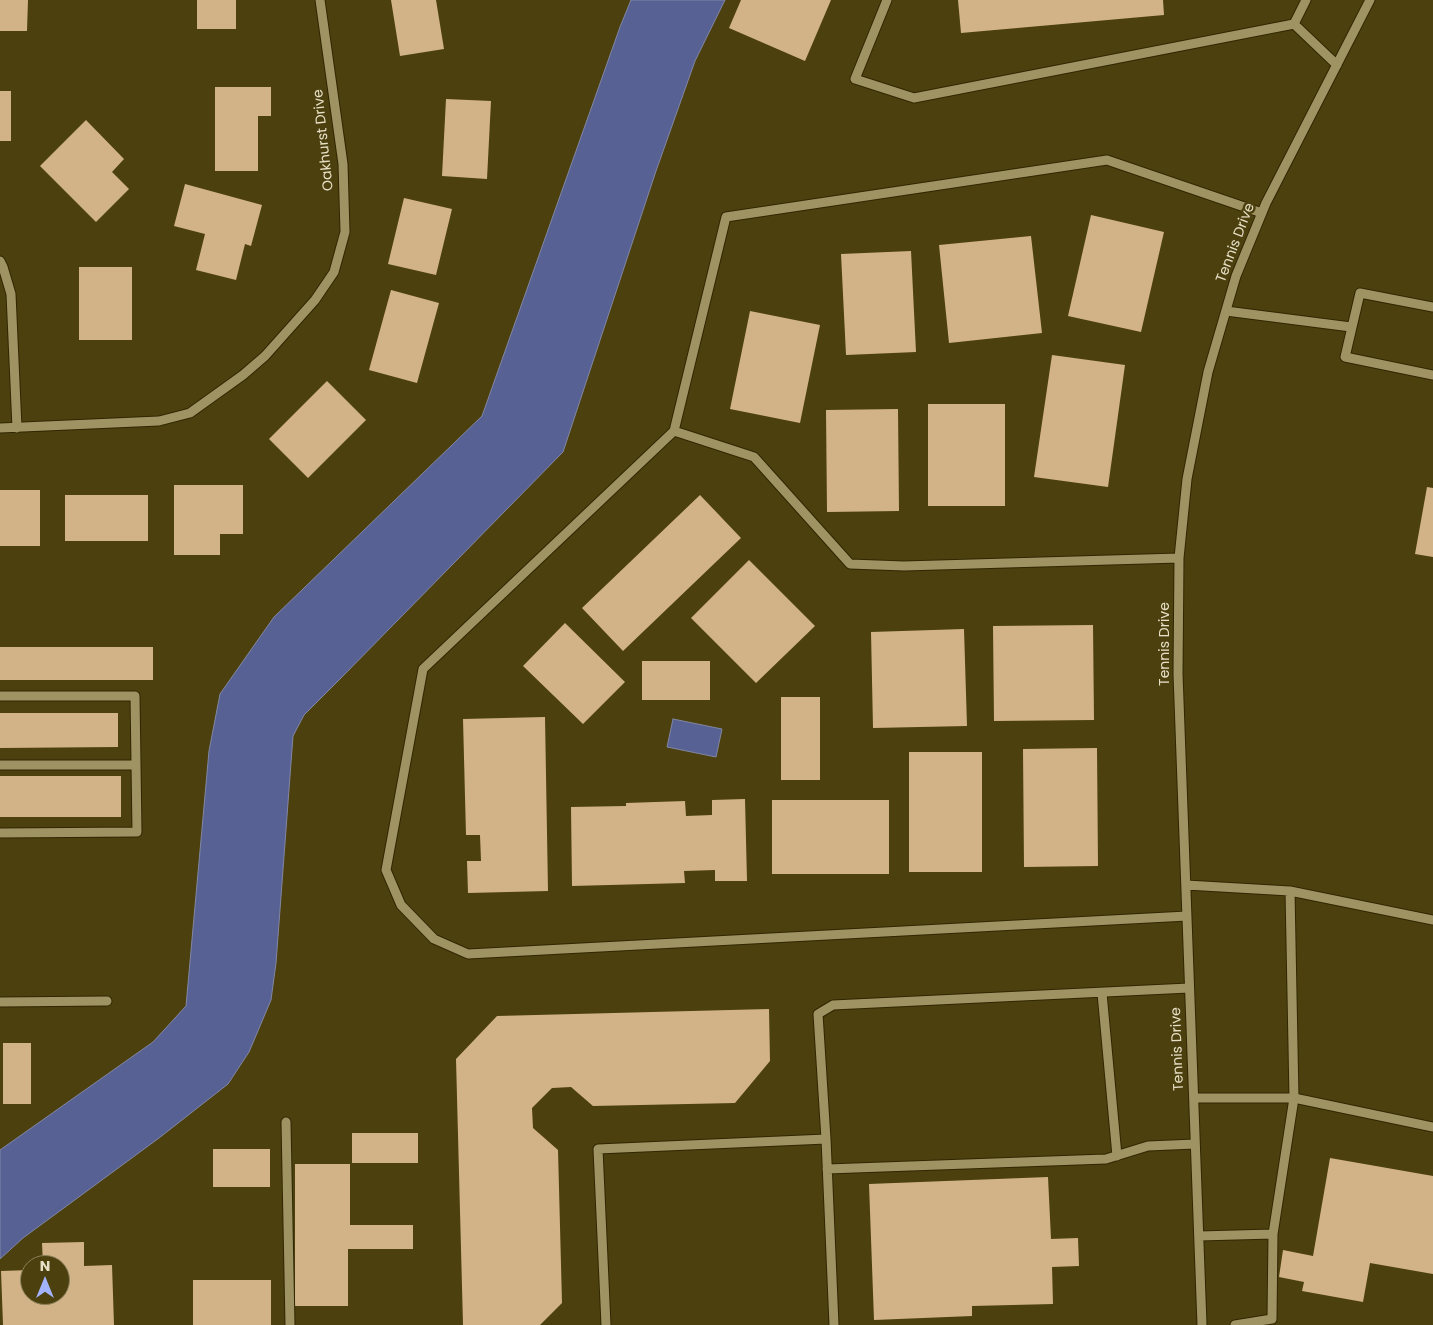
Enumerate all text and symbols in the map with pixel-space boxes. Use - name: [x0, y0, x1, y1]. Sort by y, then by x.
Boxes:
- street label: Oakhurst Drive: [310, 88, 338, 192]
- street label: Tennis Drive: [1213, 201, 1259, 285]
- street label: Tennis Drive: [1157, 602, 1173, 686]
- street label: Tennis Drive: [1168, 1007, 1188, 1091]
- north arrow: [20, 1255, 70, 1305]
- text: N: [40, 1256, 50, 1276]

